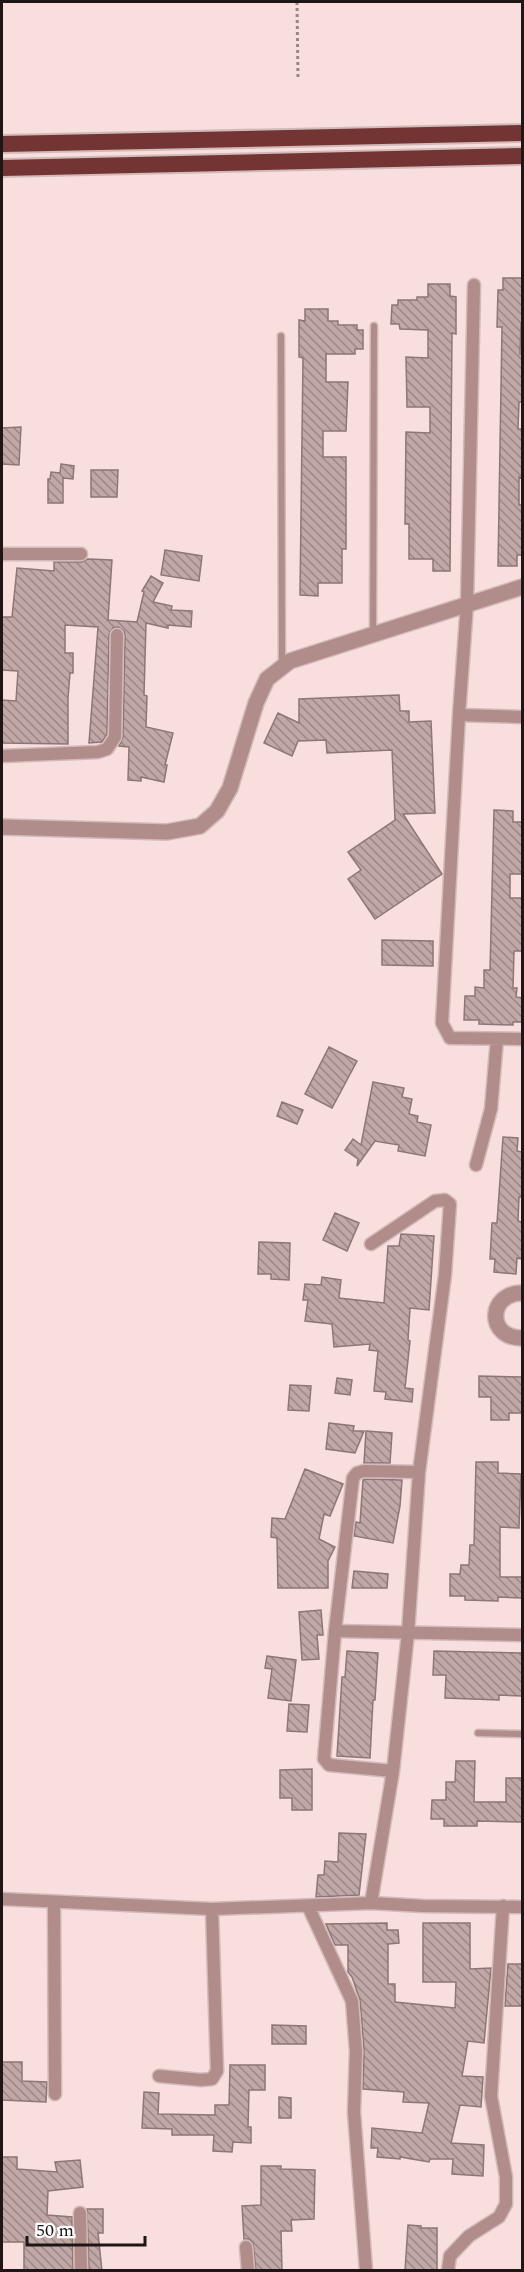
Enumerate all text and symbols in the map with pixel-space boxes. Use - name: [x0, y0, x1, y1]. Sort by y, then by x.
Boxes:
- scale bar: [27, 2209, 146, 2247]
- text: 50 m: [36, 2217, 74, 2244]

